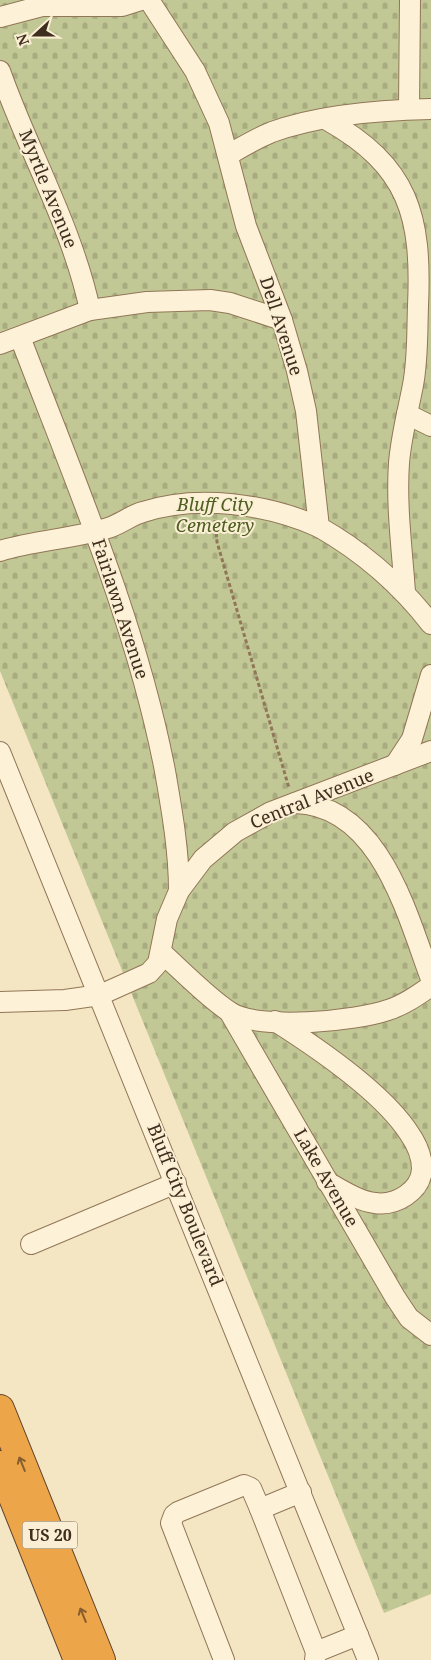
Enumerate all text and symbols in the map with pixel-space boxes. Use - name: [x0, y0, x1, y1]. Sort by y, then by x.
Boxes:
- north arrow: [10, 10, 60, 60]
- text: N: [12, 31, 33, 48]
- street label: Myrtle Avenue: [14, 126, 84, 252]
- street label: Dell Avenue: [255, 273, 309, 378]
- park label: Bluff City Cemetery: [176, 492, 254, 537]
- street label: Fairlawn Avenue: [87, 535, 155, 682]
- street label: Central Avenue: [246, 762, 377, 834]
- street label: Bluff City Boulevard: [142, 1120, 229, 1289]
- street label: Lake Avenue: [289, 1124, 365, 1231]
- one-way arrow: [17, 1457, 26, 1472]
- road number: US 20: [22, 1522, 78, 1548]
- one-way arrow: [77, 1608, 87, 1623]

